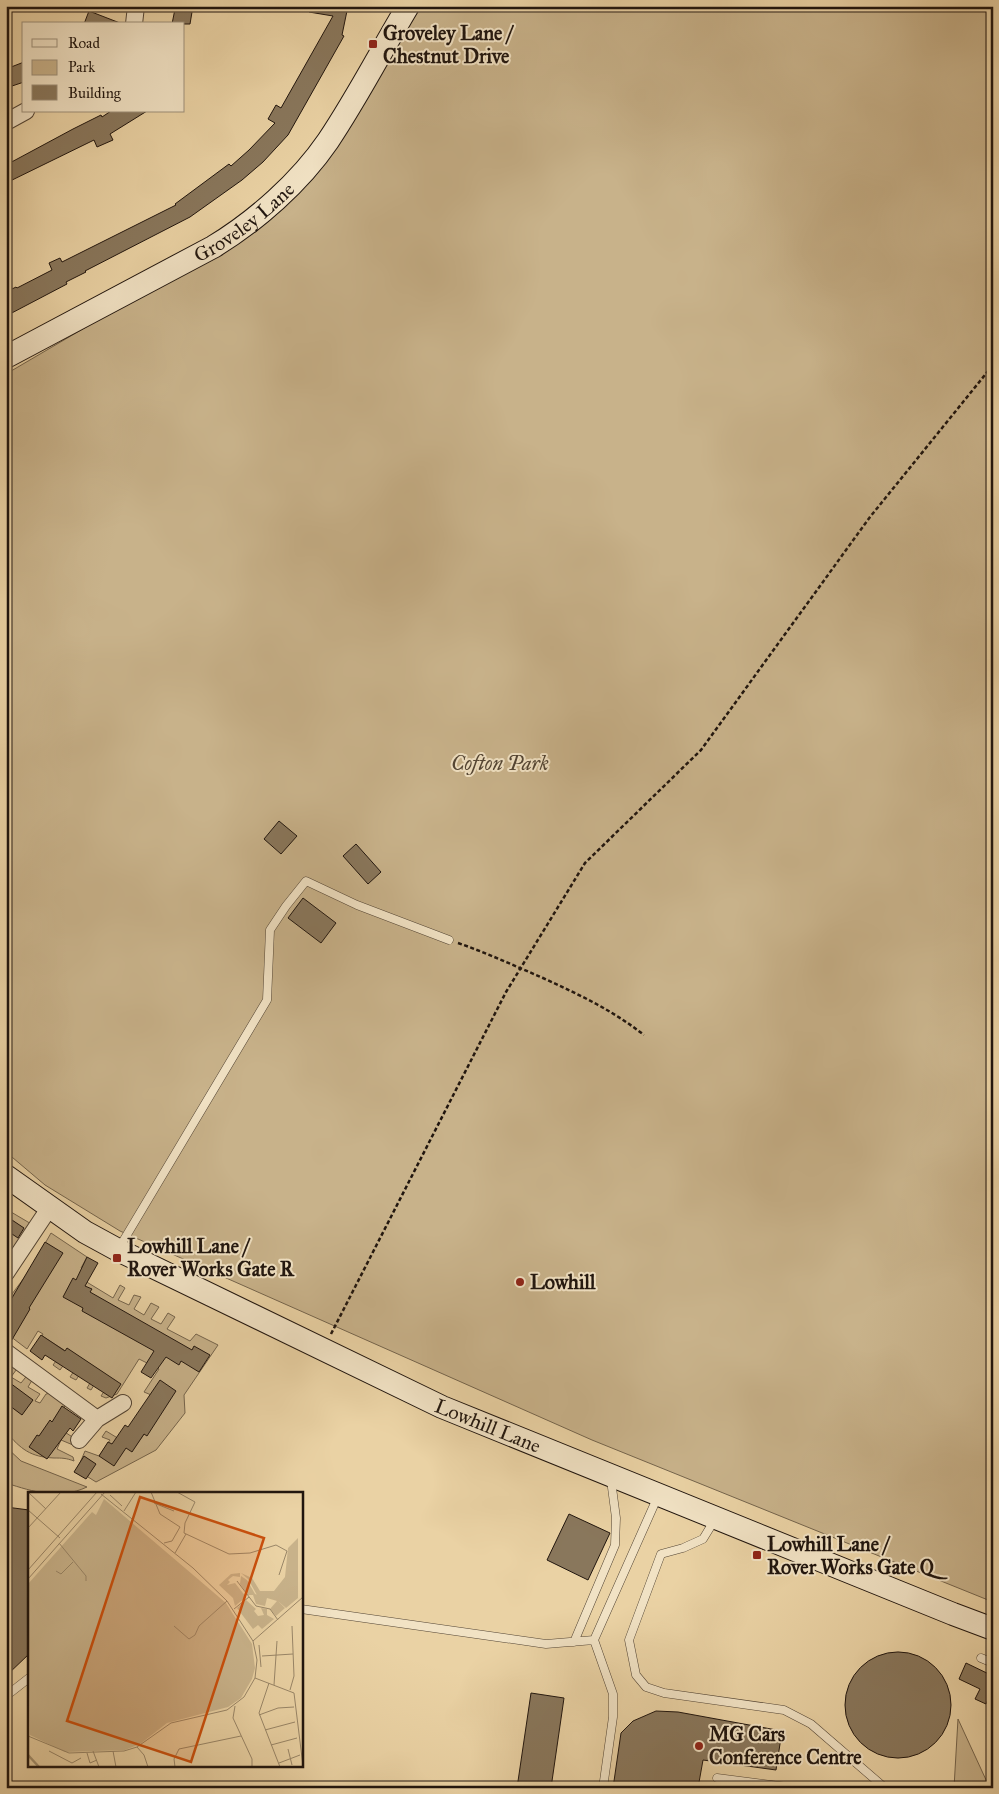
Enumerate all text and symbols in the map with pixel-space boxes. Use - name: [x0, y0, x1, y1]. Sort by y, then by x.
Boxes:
- place label: Groveley Lane / Chestnut Drive: [383, 21, 515, 68]
- legend: [22, 22, 185, 112]
- text: Road: [68, 34, 100, 52]
- marker: Groveley Lane / Chestnut Drive: [367, 38, 379, 50]
- text: Park: [68, 58, 95, 76]
- text: Building: [68, 84, 122, 102]
- street label: Groveley Lane: [190, 177, 299, 267]
- park label: Cofton Park: [451, 751, 549, 775]
- place label: Lowhill Lane / Rover Works Gate R: [127, 1234, 295, 1281]
- marker: Lowhill Lane / Rover Works Gate R: [111, 1252, 123, 1264]
- place label: Lowhill: [530, 1270, 596, 1294]
- marker: Lowhill: [514, 1276, 526, 1288]
- street label: Lowhill Lane: [431, 1393, 544, 1458]
- inset map: [28, 1492, 302, 1766]
- place label: Lowhill Lane / Rover Works Gate Q: [767, 1532, 949, 1580]
- marker: Lowhill Lane / Rover Works Gate Q: [751, 1549, 763, 1561]
- place label: MG Cars Conference Centre: [709, 1722, 862, 1769]
- marker: MG Cars Conference Centre: [693, 1740, 705, 1752]

